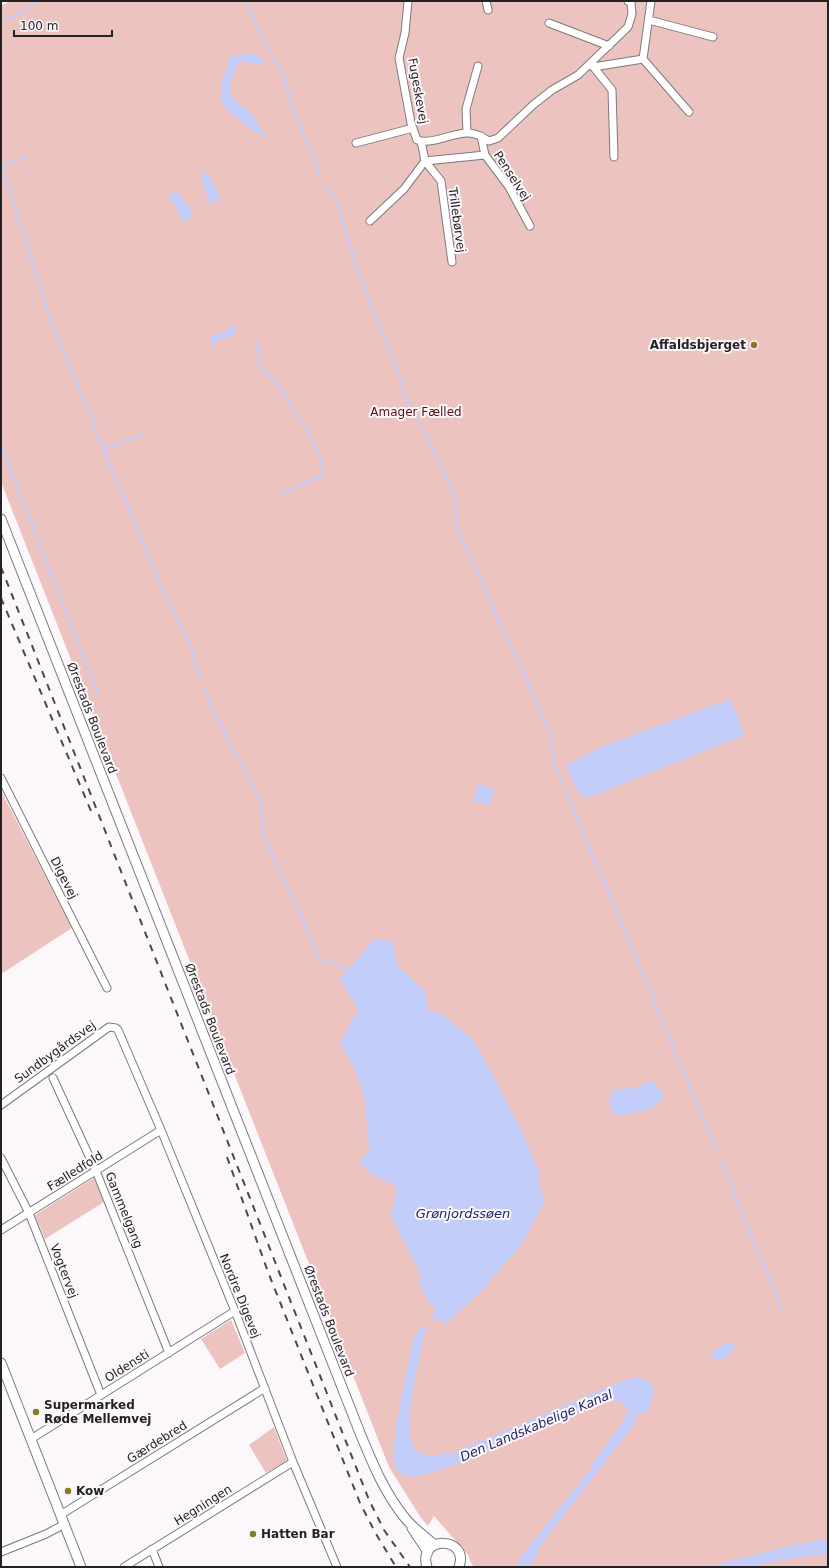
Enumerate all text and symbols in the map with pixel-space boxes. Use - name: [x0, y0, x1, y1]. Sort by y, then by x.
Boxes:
- scale bar: [14, 12, 112, 38]
- text: 100 m: [20, 19, 58, 33]
- street label: Fugeskevej: [405, 57, 431, 125]
- street label: Penselvej: [491, 148, 533, 204]
- street label: Trillebørvej: [445, 186, 468, 253]
- place label: Affaldsbjerget: [650, 338, 746, 352]
- marker: Affaldsbjerget: [749, 340, 759, 350]
- park label: Amager Fælled: [370, 405, 462, 419]
- street label: Ørestads Boulevard: [64, 660, 120, 776]
- street label: Digevej: [47, 855, 81, 901]
- street label: Ørestads Boulevard: [182, 961, 238, 1077]
- street label: Sundbygårdsvej: [12, 1018, 98, 1086]
- street label: Fælledfold: [45, 1148, 105, 1194]
- street label: Gammelgang: [102, 1170, 146, 1250]
- water label: Grønjordssøen: [416, 1206, 510, 1221]
- street label: Vogtervej: [47, 1242, 81, 1300]
- street label: Nordre Digevej: [217, 1252, 263, 1340]
- street label: Ørestads Boulevard: [301, 1263, 357, 1379]
- street label: Oldensti: [102, 1347, 152, 1385]
- water label: Den Landskabelige Kanal: [458, 1386, 615, 1464]
- place label: Supermarked Røde Mellemvej: [44, 1398, 151, 1426]
- marker: Supermarked Røde Mellemvej: [31, 1407, 41, 1417]
- street label: Gærdebred: [124, 1418, 190, 1466]
- street label: Hegningen: [172, 1482, 234, 1528]
- place label: Kow: [76, 1484, 104, 1498]
- marker: Kow: [63, 1486, 73, 1496]
- place label: Hatten Bar: [261, 1527, 335, 1541]
- marker: Hatten Bar: [248, 1529, 258, 1539]

